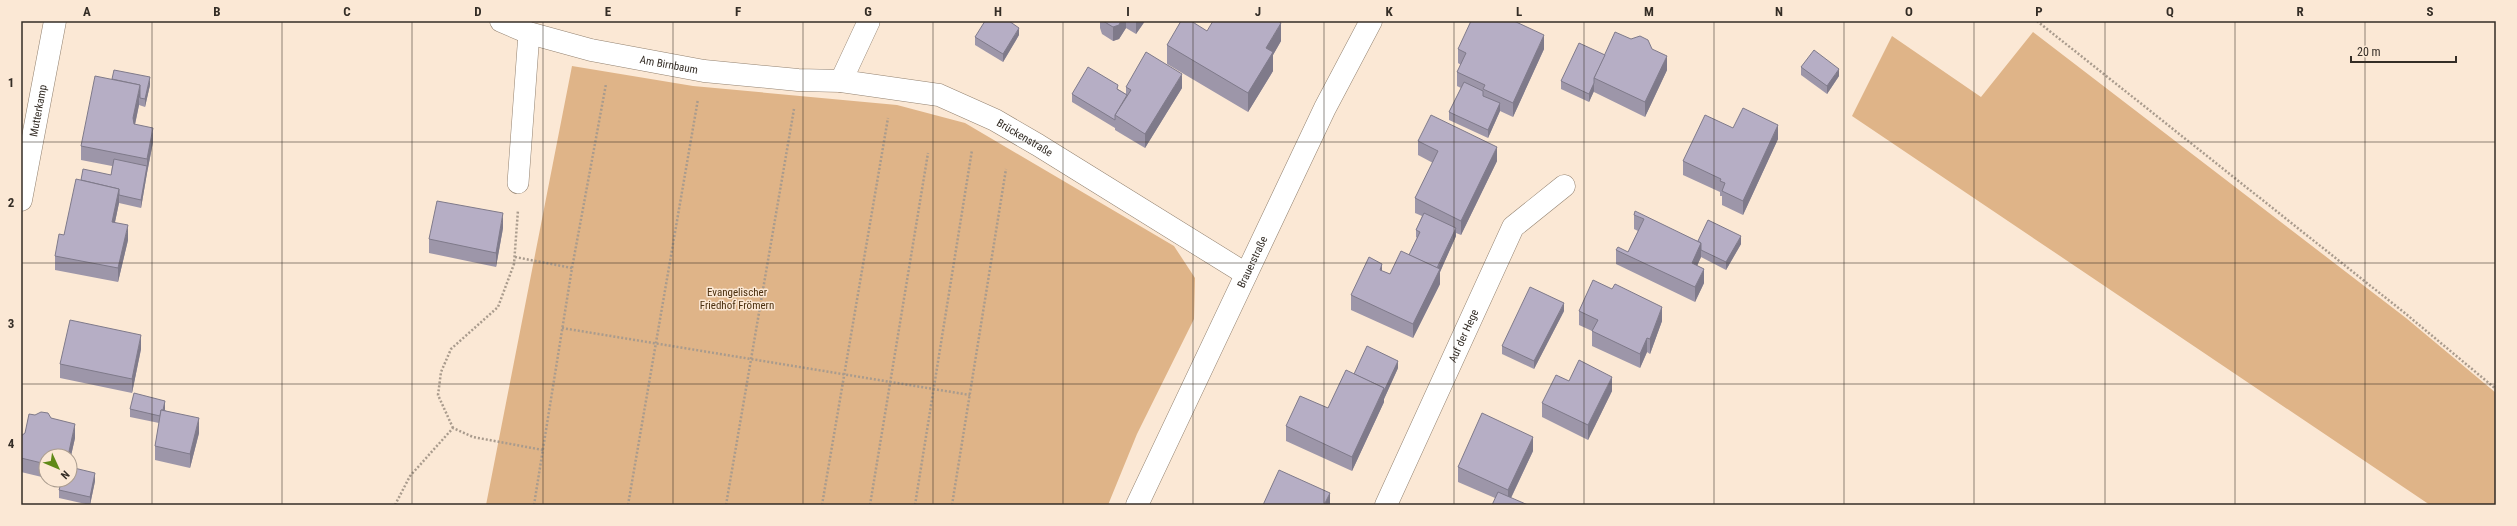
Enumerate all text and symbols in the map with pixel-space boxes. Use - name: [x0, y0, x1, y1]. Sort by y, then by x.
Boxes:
- text: A: [83, 4, 91, 19]
- text: B: [213, 4, 221, 19]
- text: C: [343, 4, 351, 19]
- text: D: [474, 4, 482, 19]
- text: E: [605, 4, 612, 19]
- text: F: [735, 4, 741, 19]
- text: G: [864, 4, 872, 19]
- text: H: [994, 4, 1002, 19]
- text: I: [1126, 4, 1130, 19]
- text: J: [1255, 4, 1261, 19]
- text: K: [1385, 4, 1393, 19]
- text: L: [1516, 4, 1522, 19]
- text: M: [1644, 4, 1654, 19]
- text: N: [1775, 4, 1783, 19]
- text: O: [1905, 4, 1913, 19]
- text: P: [2035, 4, 2043, 19]
- text: Q: [2166, 4, 2174, 19]
- text: R: [2296, 4, 2304, 19]
- text: S: [2426, 4, 2434, 19]
- scale bar: [2351, 38, 2456, 64]
- text: 20 m: [2357, 45, 2381, 59]
- street label: Am Birnbaum: [639, 53, 699, 76]
- text: 1: [8, 75, 14, 90]
- street label: Mutterkamp: [27, 84, 49, 138]
- street label: Brückenstraße: [994, 116, 1055, 159]
- text: 2: [8, 195, 15, 210]
- street label: Brauerstraße: [1234, 234, 1270, 290]
- park label: Evangelischer Friedhof Frömern: [700, 286, 774, 312]
- street label: Auf der Hege: [1446, 307, 1481, 364]
- text: 3: [8, 316, 14, 331]
- text: 4: [8, 436, 15, 451]
- north arrow: [38, 448, 78, 488]
- text: N: [58, 468, 72, 482]

